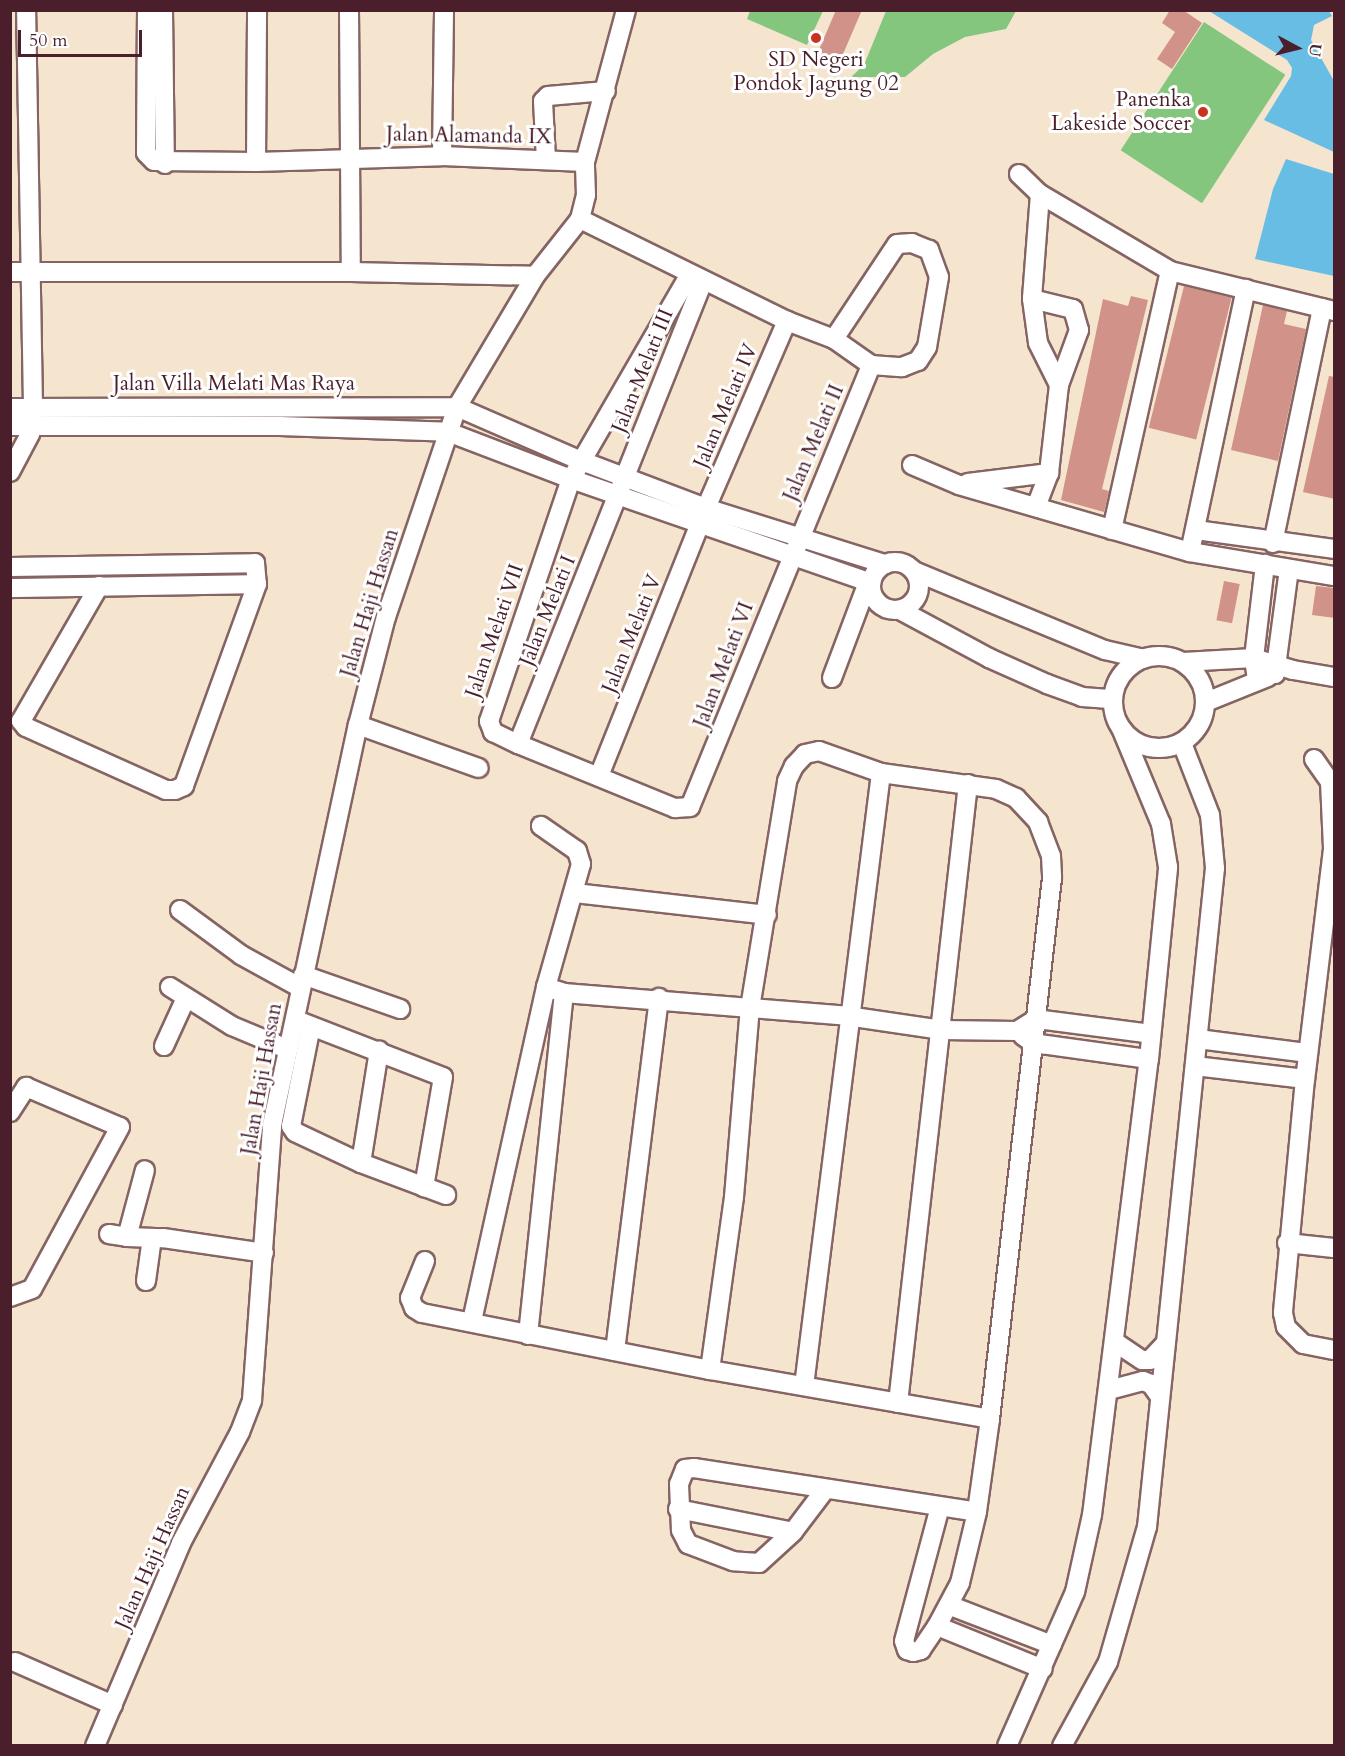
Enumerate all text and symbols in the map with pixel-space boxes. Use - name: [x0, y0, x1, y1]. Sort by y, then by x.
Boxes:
- scale bar: [21, 18, 146, 56]
- north arrow: [1267, 18, 1327, 78]
- text: 50 m: [29, 28, 68, 53]
- marker: SD Negeri Pondok Jagung 02: [809, 31, 823, 45]
- text: U: [1303, 42, 1327, 58]
- place label: SD Negeri Pondok Jagung 02: [733, 47, 899, 97]
- place label: Panenka Lakeside Soccer: [1051, 87, 1191, 137]
- marker: Panenka Lakeside Soccer: [1196, 105, 1210, 119]
- street label: Jalan Alamanda IX: [386, 122, 552, 150]
- street label: Jalan Melati III: [607, 305, 679, 437]
- street label: Jalan Melati IV: [688, 340, 764, 472]
- street label: Jalan Villa Melati Mas Raya: [113, 371, 355, 397]
- street label: Jalan Melati II: [778, 381, 850, 505]
- street label: Jalan Haji Hassan: [335, 526, 405, 680]
- street label: Jalan Melati I: [514, 552, 582, 670]
- street label: Jalan Melati VII: [460, 561, 530, 701]
- street label: Jalan Melati V: [597, 571, 667, 697]
- street label: Jalan Melati VI: [688, 599, 760, 731]
- street label: Jalan Haji Hassan: [236, 1001, 288, 1157]
- street label: Jalan Haji Hassan: [110, 1483, 196, 1633]

